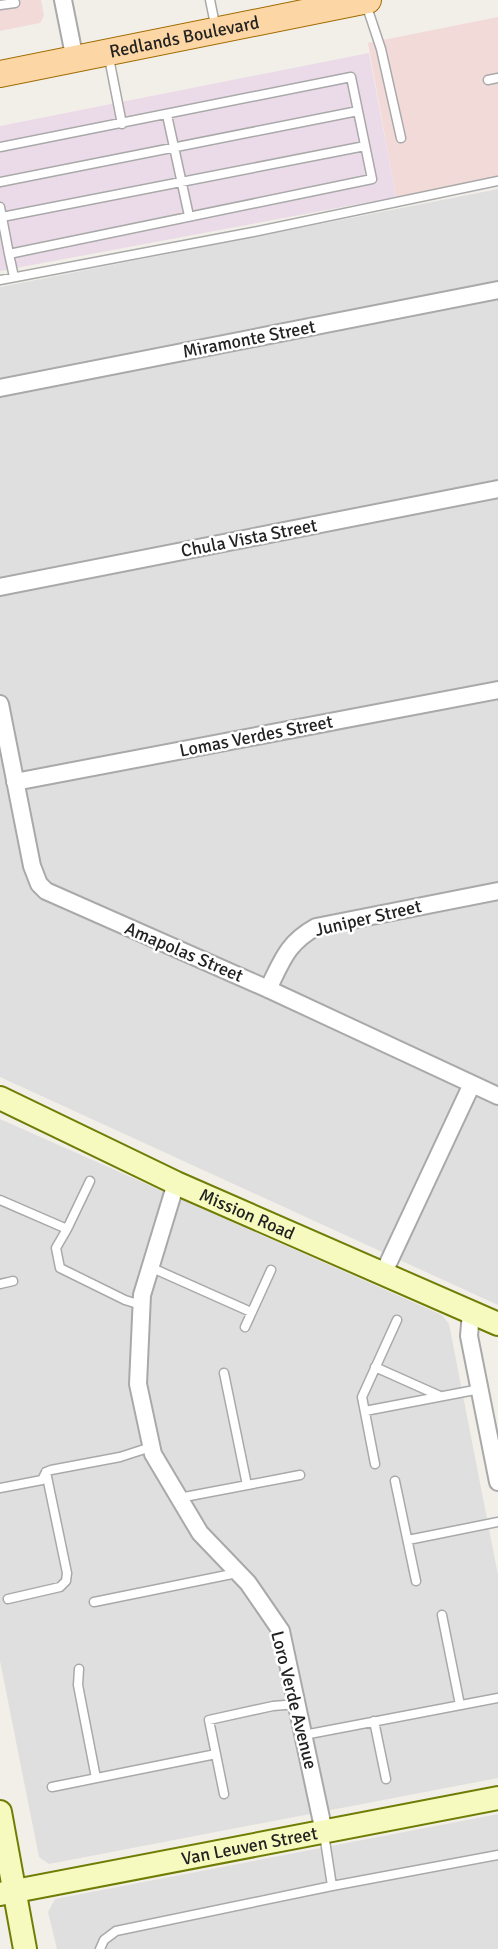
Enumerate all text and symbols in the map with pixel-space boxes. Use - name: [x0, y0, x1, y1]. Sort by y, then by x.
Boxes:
- street label: Redlands Boulevard: [108, 11, 261, 63]
- street label: Miramonte Street: [181, 315, 317, 363]
- street label: Chula Vista Street: [179, 514, 319, 562]
- street label: Lomas Verdes Street: [177, 710, 335, 762]
- street label: Juniper Street: [313, 895, 423, 941]
- street label: Amapolas Street: [121, 917, 247, 987]
- street label: Mission Road: [196, 1184, 298, 1245]
- street label: Loro Verde Avenue: [266, 1629, 322, 1771]
- street label: Van Leuven Street: [180, 1822, 319, 1870]

